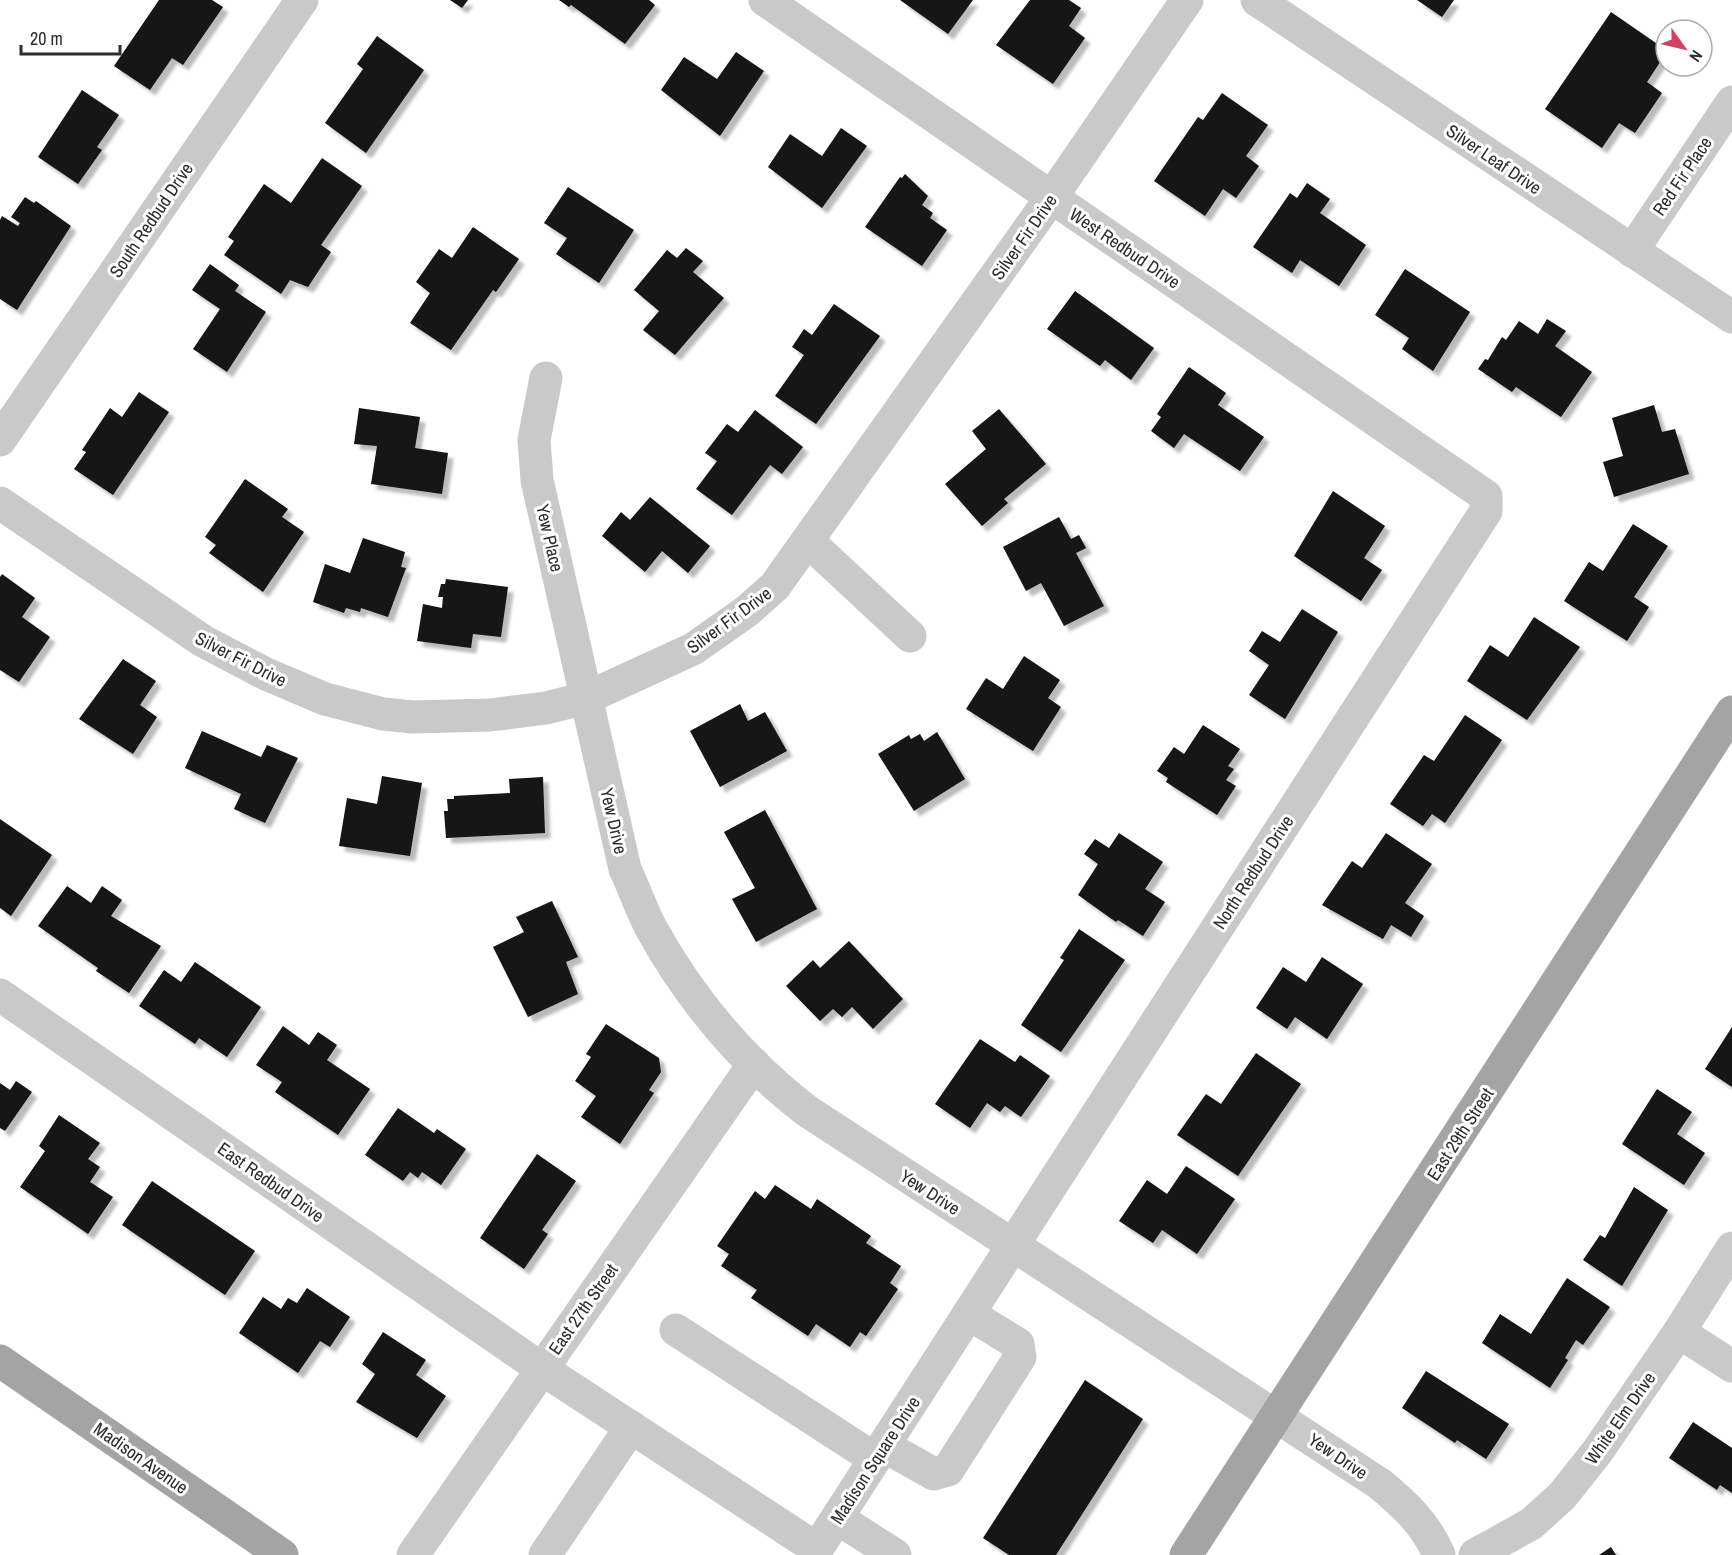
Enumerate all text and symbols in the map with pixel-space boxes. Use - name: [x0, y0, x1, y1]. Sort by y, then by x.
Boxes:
- scale bar: [21, 18, 120, 56]
- north arrow: [1654, 18, 1714, 78]
- text: 20 m: [30, 26, 63, 51]
- text: N: [1685, 46, 1708, 66]
- street label: Silver Leaf Drive: [1441, 118, 1547, 200]
- street label: Red Fir Place: [1646, 132, 1718, 220]
- street label: South Redbud Drive: [103, 158, 199, 282]
- street label: Silver Fir Drive: [985, 189, 1063, 285]
- street label: West Redbud Drive: [1065, 202, 1185, 294]
- street label: Yew Place: [530, 502, 570, 574]
- street label: Silver Fir Drive: [682, 581, 776, 659]
- street label: Silver Fir Drive: [191, 625, 291, 693]
- street label: Yew Drive: [594, 786, 634, 856]
- street label: North Redbud Drive: [1207, 810, 1299, 934]
- street label: East 29th Street: [1421, 1083, 1499, 1185]
- street label: East Redbud Drive: [213, 1136, 329, 1228]
- street label: Yew Drive: [895, 1163, 965, 1221]
- street label: East 27th Street: [542, 1258, 624, 1360]
- street label: White Elm Drive: [1579, 1367, 1661, 1469]
- street label: Madison Square Drive: [824, 1391, 926, 1529]
- street label: Madison Avenue: [89, 1416, 193, 1500]
- street label: Yew Drive: [1303, 1427, 1373, 1485]

